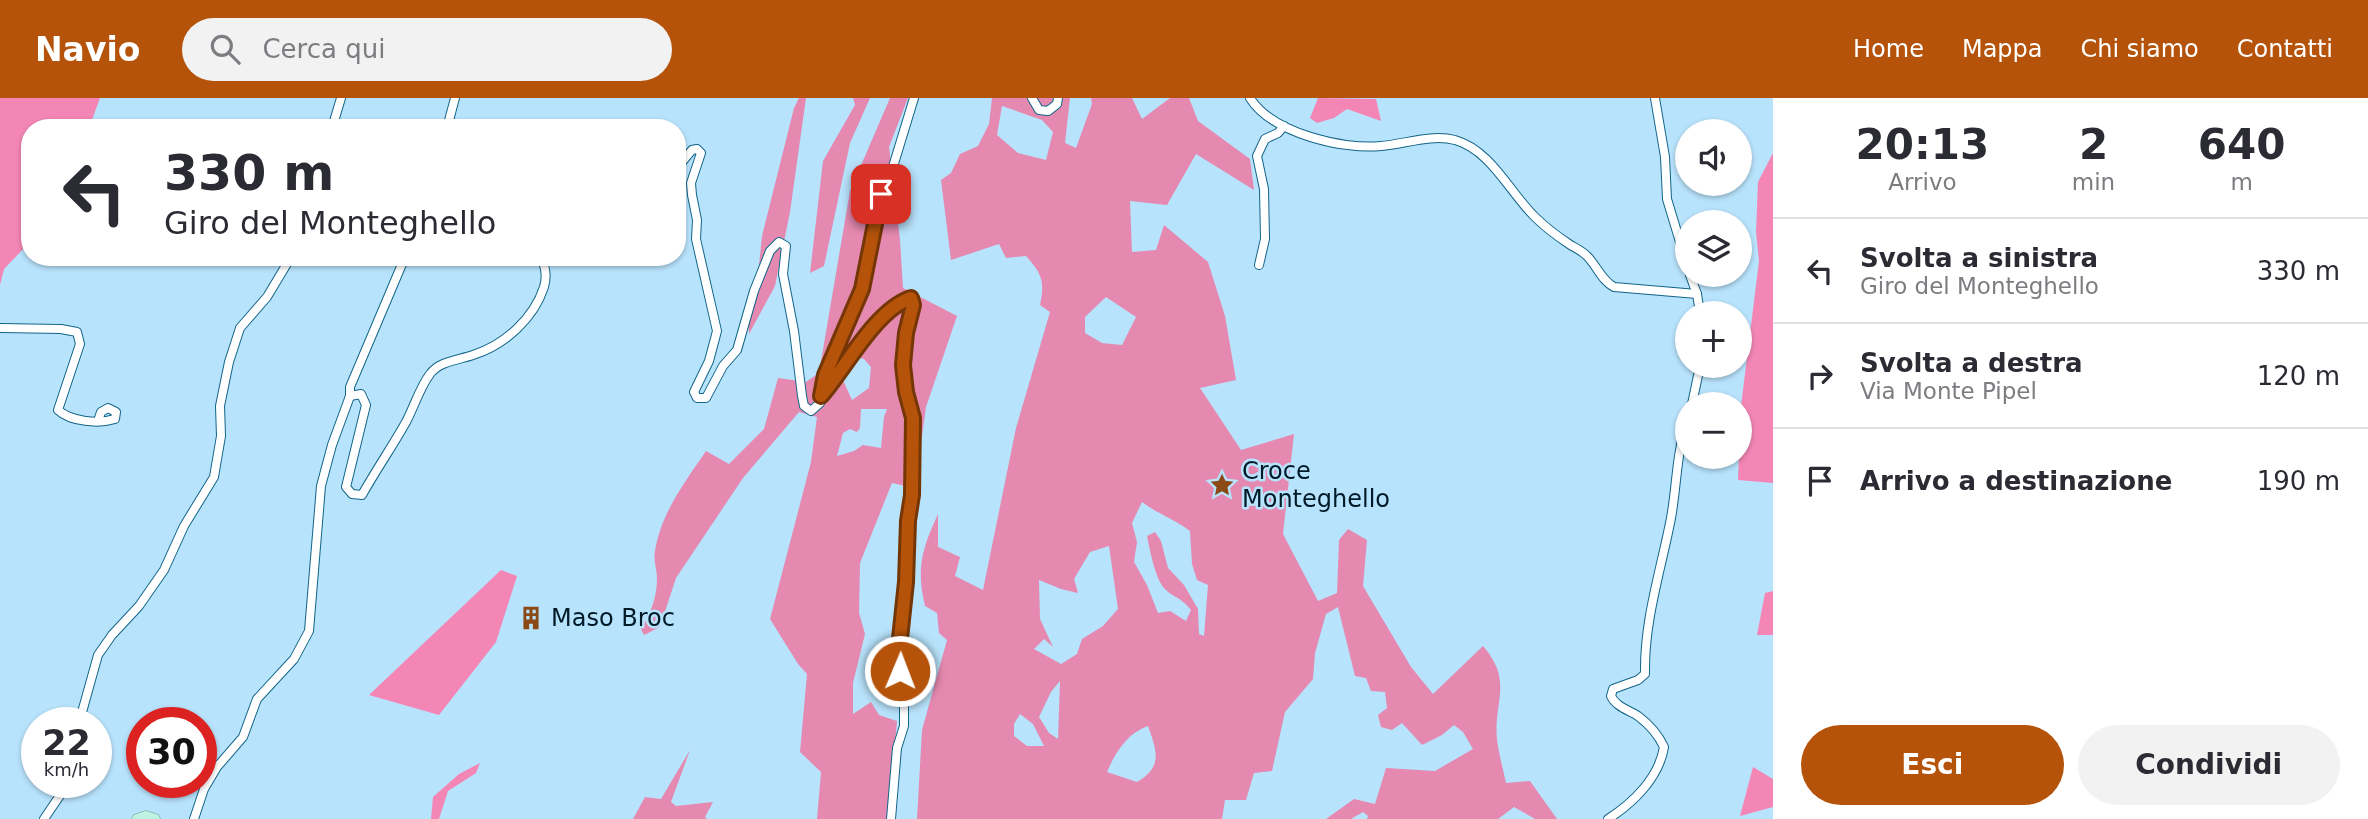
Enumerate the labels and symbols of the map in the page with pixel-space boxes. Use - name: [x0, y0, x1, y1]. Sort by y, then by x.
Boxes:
- pin: [851, 164, 911, 224]
- place label: Croce Monteghello: [1242, 457, 1390, 513]
- place icon: Croce Monteghello: [1208, 471, 1236, 499]
- building icon: Maso Broc: [517, 604, 545, 632]
- place label: Maso Broc: [551, 604, 675, 632]
- position arrow: [863, 634, 937, 708]
- speed limit sign: 30: [126, 707, 217, 798]

